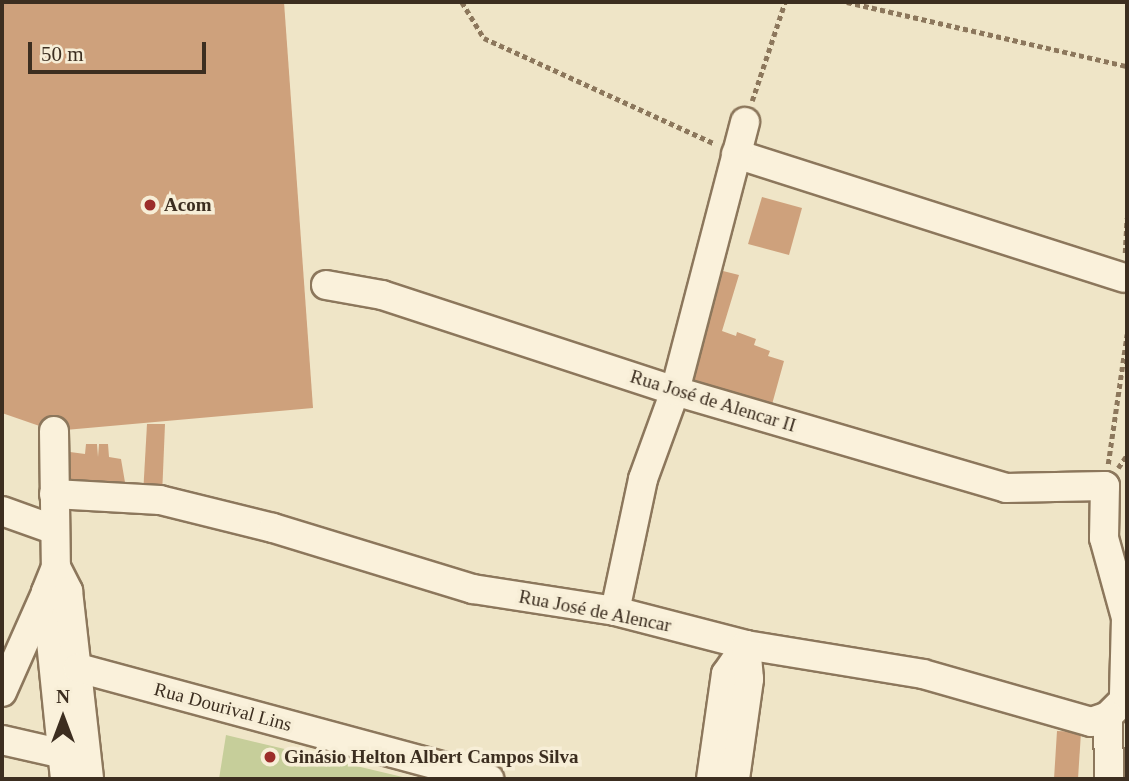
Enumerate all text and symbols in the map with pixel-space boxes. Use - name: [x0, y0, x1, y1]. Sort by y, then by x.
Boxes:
- scale bar: [32, 28, 210, 72]
- text: 50 m: [41, 42, 84, 66]
- place label: Acom: [164, 194, 211, 216]
- marker: Acom: [142, 197, 158, 213]
- street label: Rua José de Alencar II: [627, 365, 799, 437]
- street label: Rua José de Alencar: [516, 585, 674, 637]
- street label: Rua Dourival Lins: [152, 678, 294, 736]
- north arrow: [28, 683, 98, 753]
- text: N: [56, 686, 70, 707]
- place label: Ginásio Helton Albert Campos Silva: [284, 746, 580, 768]
- marker: Ginásio Helton Albert Campos Silva: [262, 749, 278, 765]

